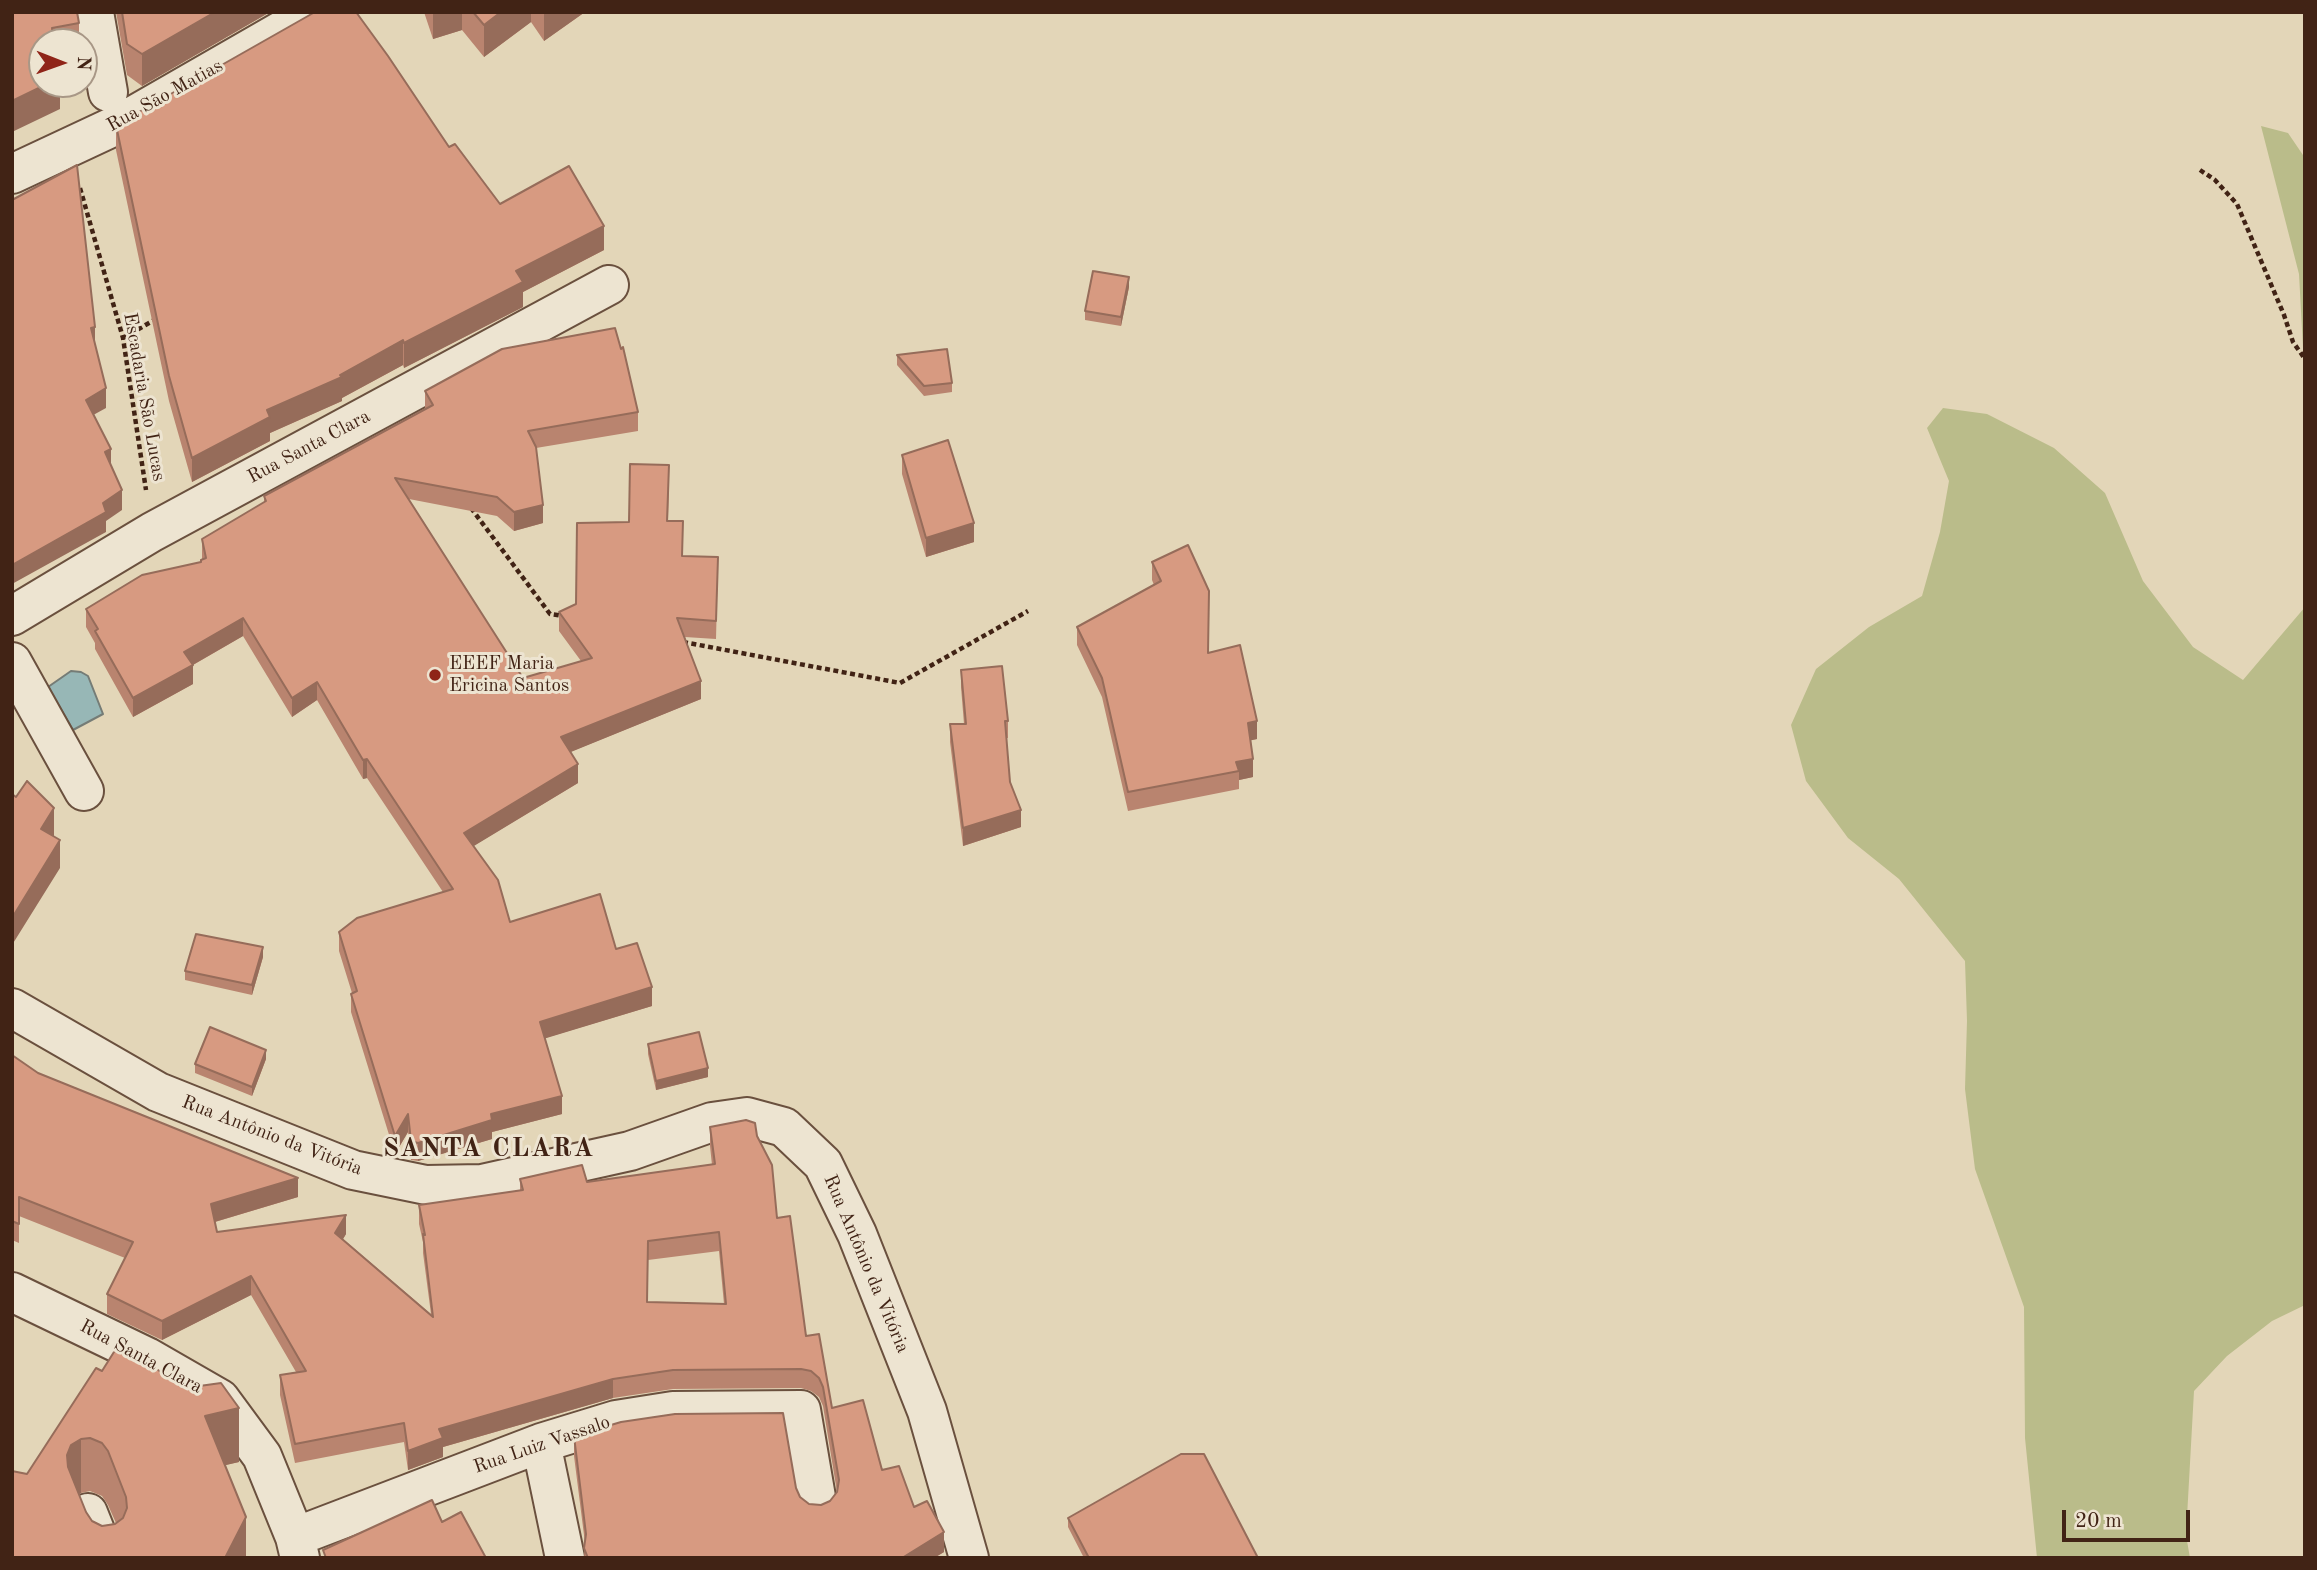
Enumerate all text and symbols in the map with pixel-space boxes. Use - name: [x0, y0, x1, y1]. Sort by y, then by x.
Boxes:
- north arrow: [28, 28, 98, 98]
- street label: Rua São Matias: [103, 55, 227, 137]
- text: N: [73, 56, 92, 71]
- street label: Escadaria São Lucas: [118, 311, 170, 483]
- street label: Rua Santa Clara: [244, 405, 374, 489]
- place label: EEEF Maria Ericina Santos: [449, 653, 569, 697]
- marker: EEEF Maria Ericina Santos: [427, 667, 443, 683]
- street label: Rua Antônio da Vitória: [179, 1091, 365, 1181]
- district label: SANTA CLARA: [384, 1133, 594, 1165]
- street label: Rua Antônio da Vitória: [818, 1171, 914, 1357]
- street label: Rua Santa Clara: [76, 1315, 206, 1399]
- street label: Rua Luiz Vassalo: [471, 1411, 613, 1479]
- scale bar: [2065, 1496, 2193, 1540]
- text: 20 m: [2075, 1511, 2122, 1532]

